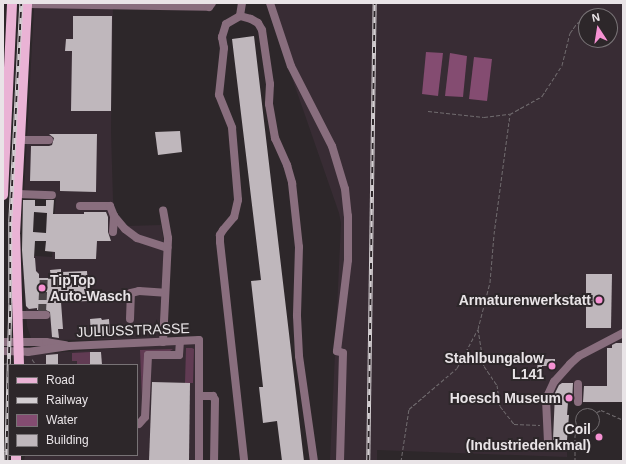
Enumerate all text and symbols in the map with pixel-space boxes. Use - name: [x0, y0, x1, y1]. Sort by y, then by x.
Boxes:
- north arrow: [578, 8, 618, 48]
- text: N: [591, 11, 601, 24]
- place label: TipTop Auto-Wasch: [50, 272, 131, 304]
- marker: TipTop Auto-Wasch: [37, 283, 47, 293]
- place label: Armaturenwerkstatt: [459, 292, 591, 308]
- marker: Armaturenwerkstatt: [594, 295, 604, 305]
- street label: JULIUSSTRASSE: [76, 320, 190, 340]
- place label: Stahlbungalow L141: [444, 350, 544, 382]
- marker: Stahlbungalow L141: [547, 361, 557, 371]
- legend: [8, 364, 138, 456]
- text: Road: [46, 373, 75, 387]
- place label: Hoesch Museum: [450, 390, 561, 406]
- text: Railway: [46, 393, 88, 407]
- marker: Hoesch Museum: [564, 393, 574, 403]
- text: Water: [46, 413, 78, 427]
- place label: Coil (Industriedenkmal): [466, 421, 591, 454]
- marker: Coil (Industriedenkmal): [594, 432, 604, 442]
- text: Building: [46, 433, 89, 447]

